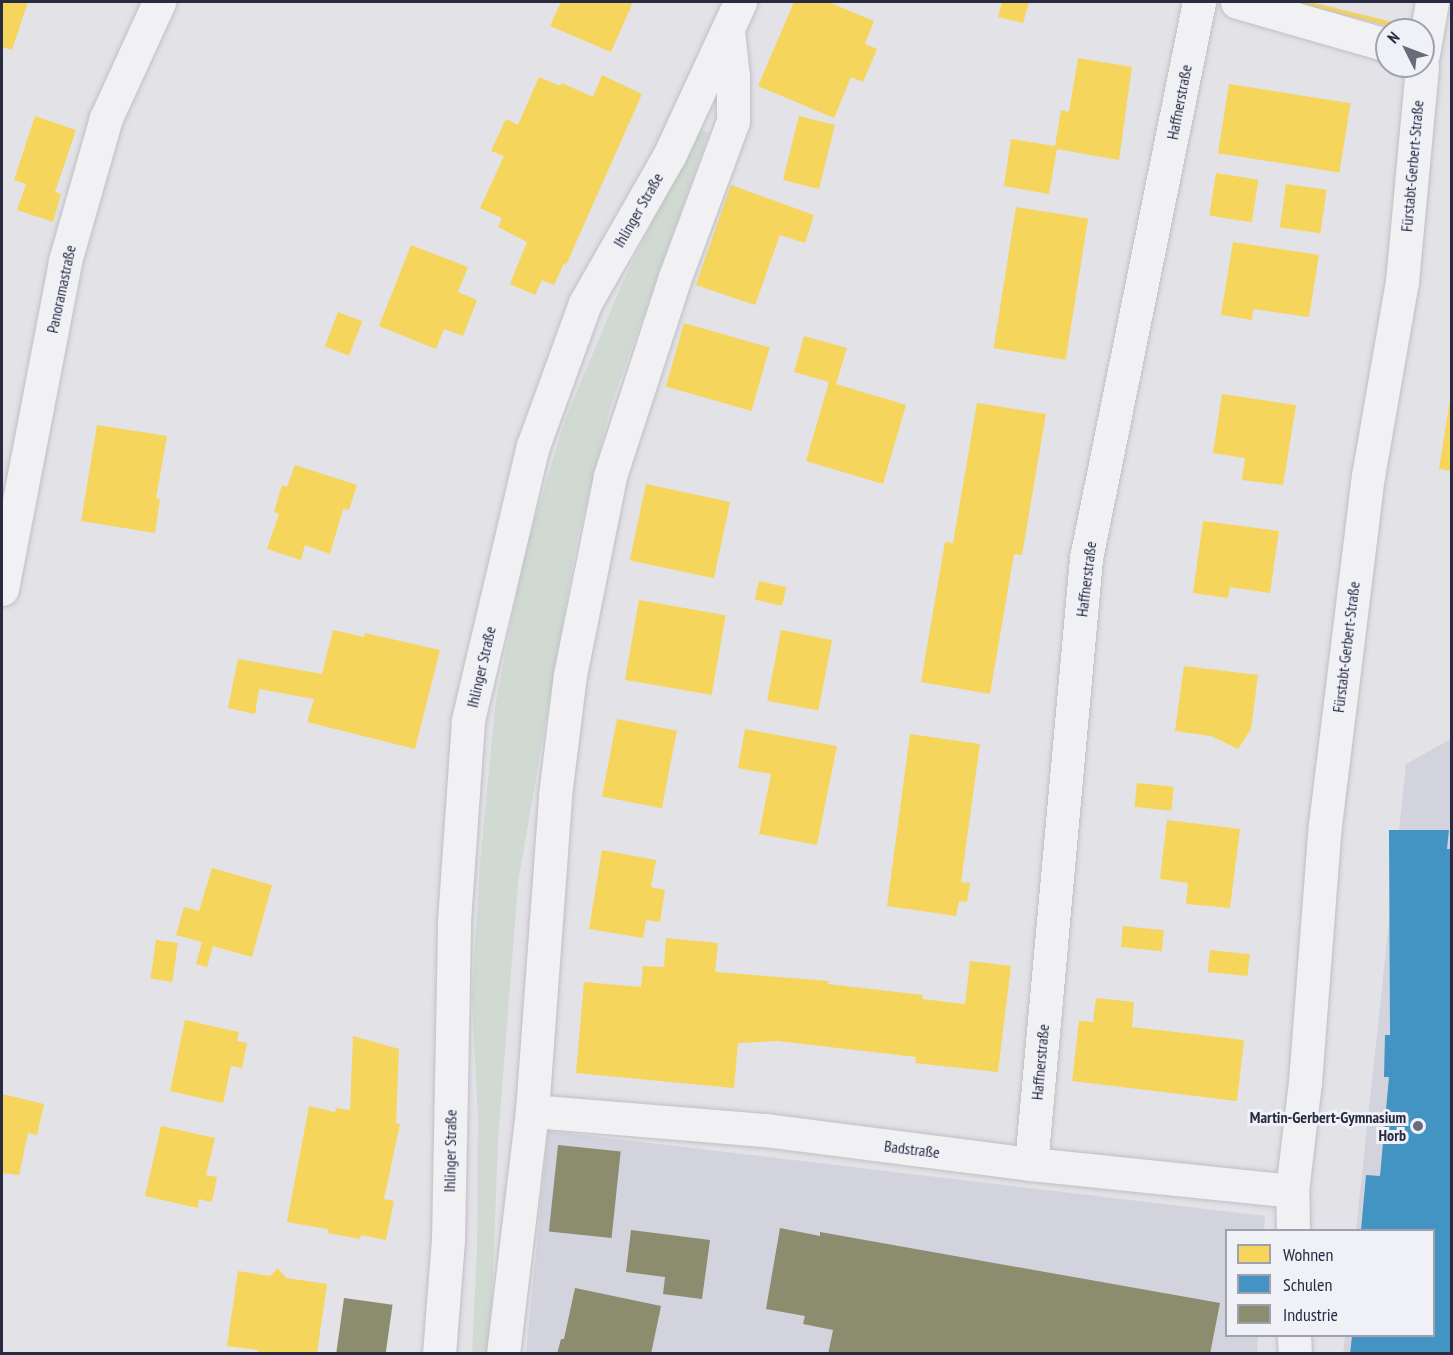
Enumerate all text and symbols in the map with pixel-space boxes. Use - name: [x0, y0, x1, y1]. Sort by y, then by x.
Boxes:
- north arrow: [1375, 18, 1435, 78]
- text: N: [1383, 27, 1403, 47]
- street label: Haffnerstraße: [1162, 63, 1196, 141]
- street label: Fürstabt-Gerbert-Straße: [1397, 99, 1427, 233]
- street label: Ihlinger Straße: [609, 169, 667, 251]
- street label: Panoramastraße: [42, 243, 80, 335]
- street label: Haffnerstraße: [1072, 540, 1100, 618]
- street label: Fürstabt-Gerbert-Straße: [1328, 580, 1364, 714]
- street label: Ihlinger Straße: [462, 625, 500, 709]
- street label: Haffnerstraße: [1027, 1023, 1053, 1101]
- place label: Martin-Gerbert-Gymnasium Horb: [1250, 1107, 1406, 1145]
- street label: Ihlinger Straße: [440, 1109, 460, 1193]
- marker: Martin-Gerbert-Gymnasium Horb: [1411, 1119, 1425, 1133]
- street label: Badstraße: [883, 1136, 941, 1162]
- legend: [1225, 1229, 1435, 1337]
- text: Wohnen: [1283, 1243, 1333, 1266]
- text: Schulen: [1283, 1273, 1332, 1296]
- text: Industrie: [1283, 1303, 1338, 1326]

